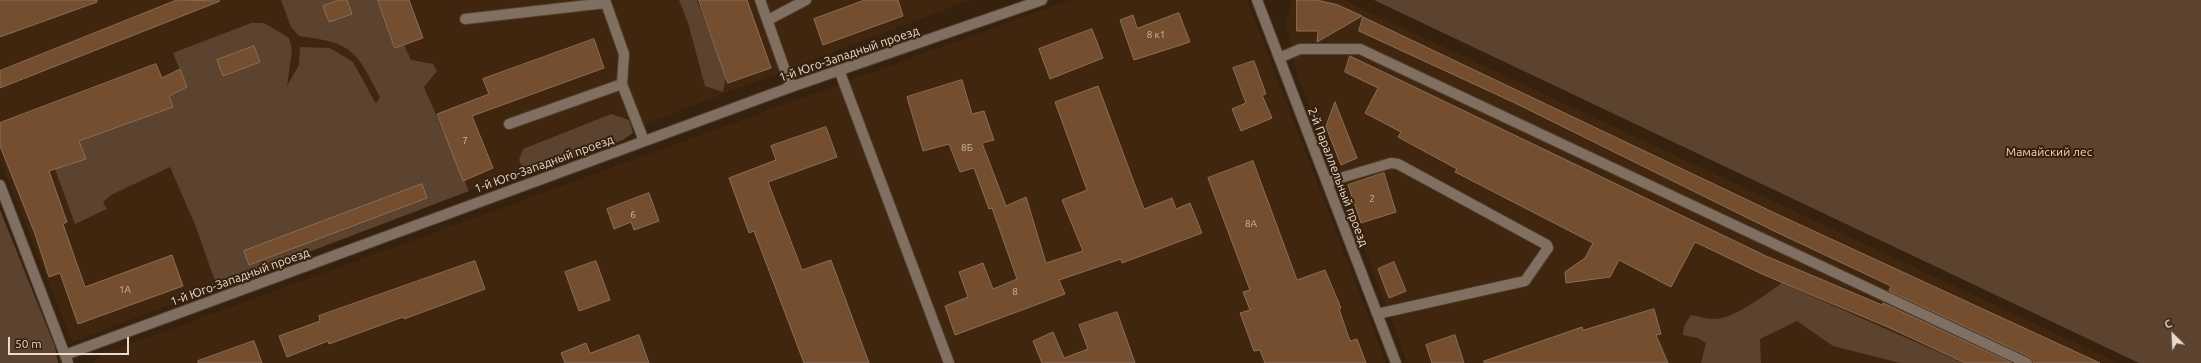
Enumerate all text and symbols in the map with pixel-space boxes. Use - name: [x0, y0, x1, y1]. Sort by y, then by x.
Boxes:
- street label: 1-й Юго-Западный проезд: [777, 23, 921, 85]
- house number: 8 к1: [1147, 29, 1165, 41]
- street label: 2-й Параллельный проезд: [1305, 105, 1371, 249]
- street label: 1-й Юго-Западный проезд: [472, 132, 616, 196]
- house number: 7: [462, 135, 468, 147]
- house number: 8Б: [961, 142, 973, 154]
- park label: Мамайский лес: [2006, 145, 2092, 159]
- house number: 2: [1369, 193, 1375, 205]
- house number: 6: [630, 209, 636, 221]
- house number: 8А: [1245, 218, 1257, 230]
- street label: 1-й Юго-Западный проезд: [168, 245, 312, 309]
- house number: 1А: [119, 284, 131, 296]
- house number: 8: [1012, 286, 1018, 298]
- north arrow: [2153, 315, 2193, 355]
- text: С: [2162, 317, 2174, 331]
- scale bar: [10, 329, 131, 355]
- text: 50 m: [15, 337, 42, 350]

